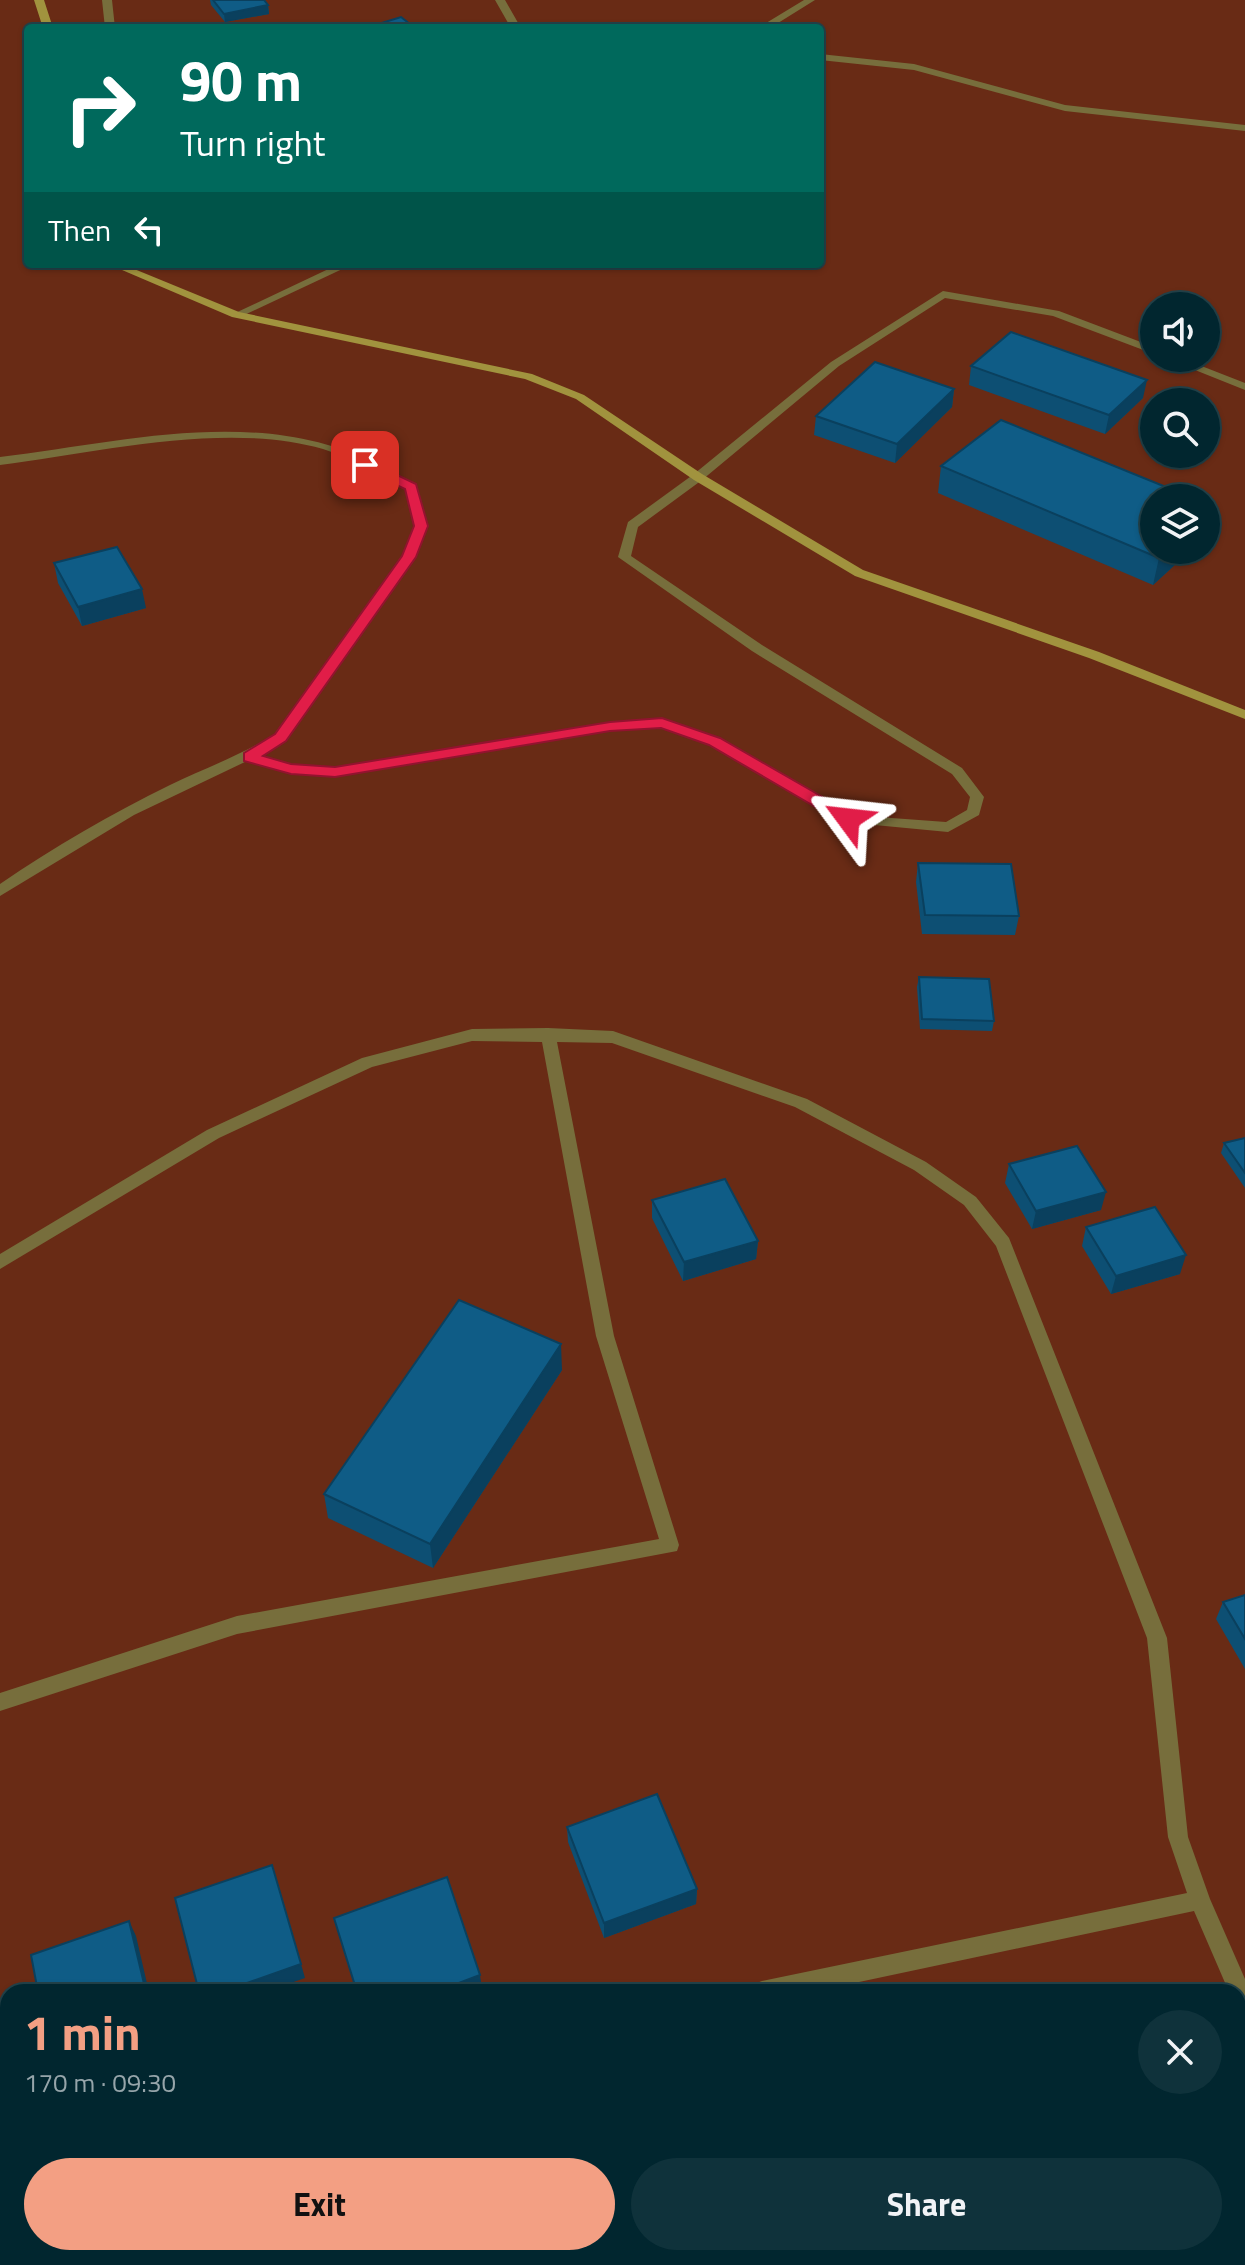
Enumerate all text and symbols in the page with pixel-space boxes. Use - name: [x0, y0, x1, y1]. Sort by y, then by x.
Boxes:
- text: 90 m: [180, 38, 302, 123]
- icon: right: [48, 56, 152, 160]
- text: Turn right: [180, 115, 325, 170]
- text: Then: [48, 207, 111, 253]
- icon: left: [127, 208, 171, 252]
- map controls: [1140, 292, 1220, 564]
- button: sound: [1140, 292, 1220, 372]
- button: search: [1140, 388, 1220, 468]
- pin: [331, 431, 399, 499]
- icon: arrive: [343, 443, 387, 487]
- button: layers: [1140, 484, 1220, 564]
- position arrow: [806, 777, 890, 861]
- text: 1 min: [24, 1996, 141, 2069]
- button: close: [1138, 2010, 1222, 2094]
- text: 170 m · 09:30: [24, 2063, 176, 2102]
- button: Exit: [24, 2158, 615, 2250]
- button: Share: [631, 2158, 1222, 2250]

